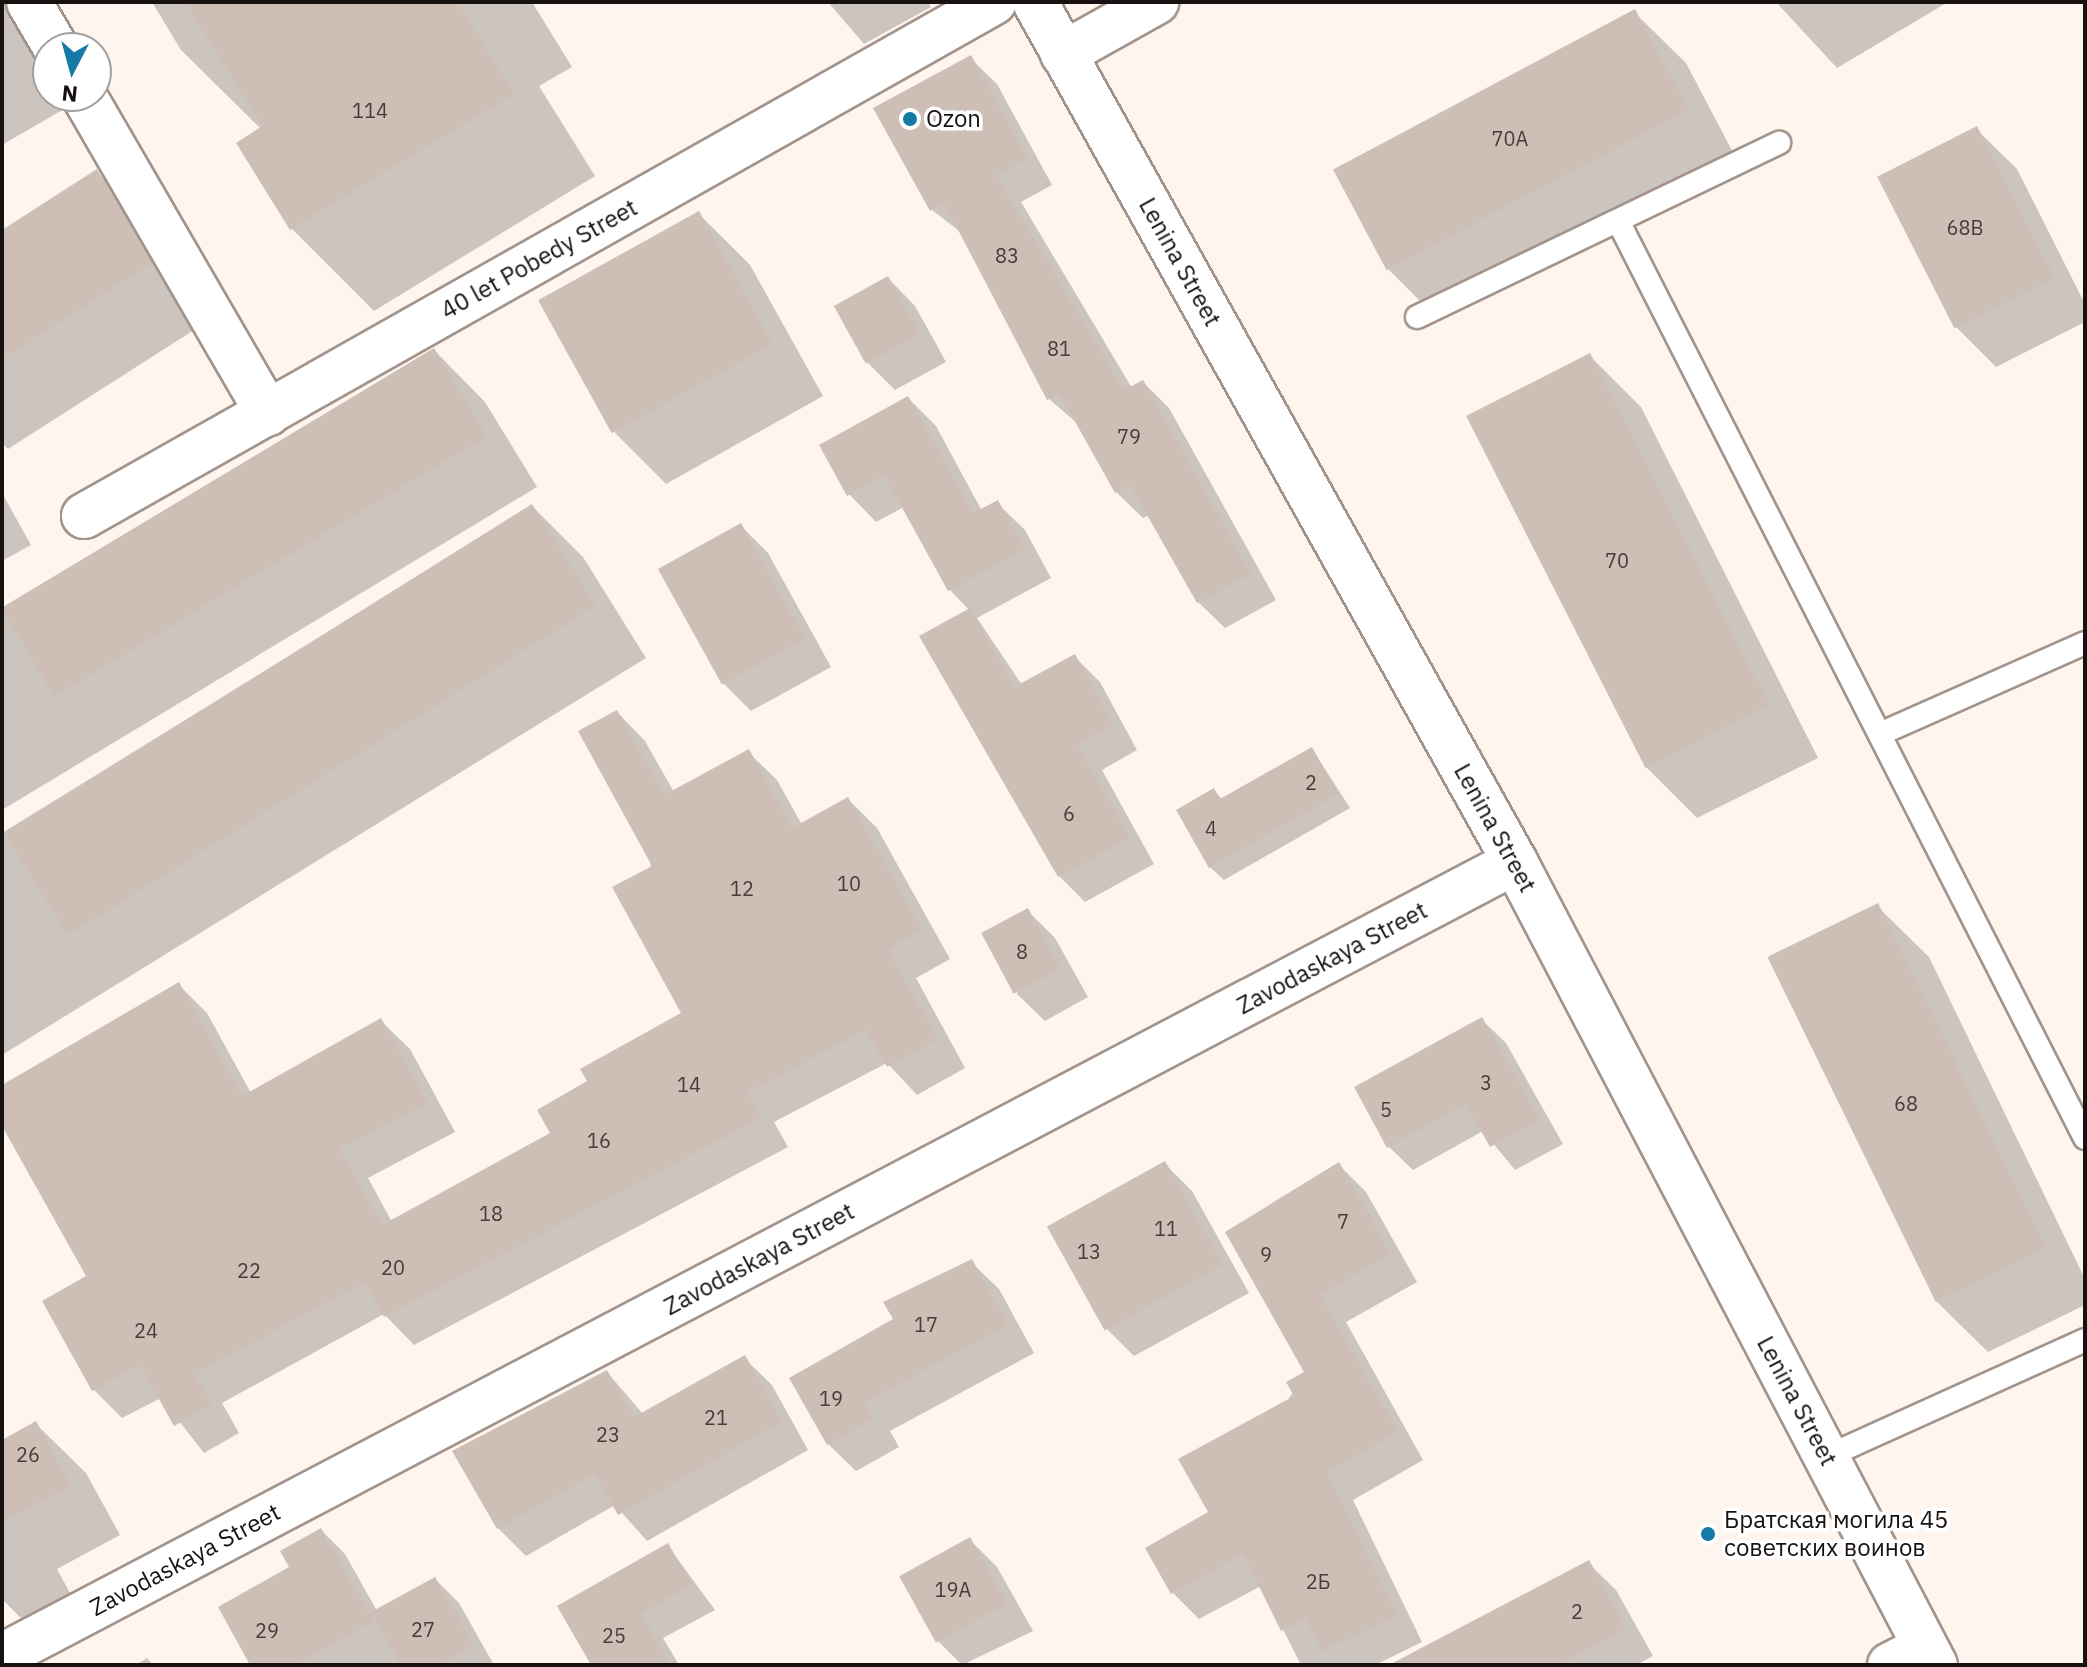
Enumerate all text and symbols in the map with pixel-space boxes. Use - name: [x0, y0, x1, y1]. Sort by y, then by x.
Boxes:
- north arrow: [32, 32, 112, 112]
- text: N: [60, 79, 79, 110]
- house number: 114: [352, 98, 388, 122]
- place label: Ozon: [926, 105, 981, 133]
- marker: Ozon: [901, 110, 919, 128]
- house number: 70А: [1492, 126, 1528, 150]
- street label: 40 let Pobedy Street: [436, 193, 642, 325]
- street label: Lenina Street: [1133, 193, 1227, 331]
- house number: 68В: [1946, 215, 1984, 239]
- house number: 83: [995, 243, 1019, 267]
- house number: 81: [1047, 336, 1071, 360]
- house number: 79: [1117, 424, 1141, 448]
- house number: 70: [1605, 548, 1629, 572]
- street label: Lenina Street: [1448, 759, 1542, 897]
- house number: 2: [1305, 770, 1317, 794]
- house number: 6: [1063, 801, 1075, 825]
- house number: 4: [1205, 816, 1217, 840]
- house number: 10: [837, 871, 861, 895]
- house number: 12: [730, 876, 754, 900]
- street label: Zavodaskaya Street: [1232, 896, 1432, 1020]
- house number: 8: [1016, 939, 1028, 963]
- house number: 3: [1480, 1070, 1492, 1094]
- house number: 14: [677, 1072, 701, 1096]
- house number: 68: [1894, 1091, 1918, 1115]
- house number: 5: [1380, 1097, 1392, 1121]
- house number: 16: [587, 1128, 611, 1152]
- street label: Zavodaskaya Street: [659, 1197, 859, 1321]
- house number: 18: [479, 1201, 503, 1225]
- house number: 7: [1337, 1209, 1349, 1233]
- house number: 11: [1154, 1216, 1178, 1240]
- house number: 13: [1077, 1239, 1101, 1263]
- house number: 9: [1260, 1242, 1272, 1266]
- house number: 20: [381, 1255, 405, 1279]
- house number: 22: [237, 1258, 261, 1282]
- house number: 17: [914, 1312, 938, 1336]
- house number: 24: [134, 1318, 158, 1342]
- street label: Lenina Street: [1751, 1331, 1843, 1471]
- house number: 19: [819, 1386, 843, 1410]
- house number: 21: [704, 1405, 728, 1429]
- house number: 23: [596, 1422, 620, 1446]
- house number: 26: [16, 1442, 40, 1466]
- street label: Zavodaskaya Street: [85, 1498, 285, 1622]
- place label: Братская могила 45 советских воинов: [1724, 1506, 1948, 1562]
- marker: Братская могила 45 советских воинов: [1699, 1525, 1717, 1543]
- house number: 2Б: [1306, 1569, 1330, 1593]
- house number: 19А: [935, 1577, 971, 1601]
- house number: 2: [1571, 1599, 1583, 1623]
- house number: 27: [411, 1617, 435, 1641]
- house number: 29: [255, 1618, 279, 1642]
- house number: 25: [602, 1623, 626, 1647]

